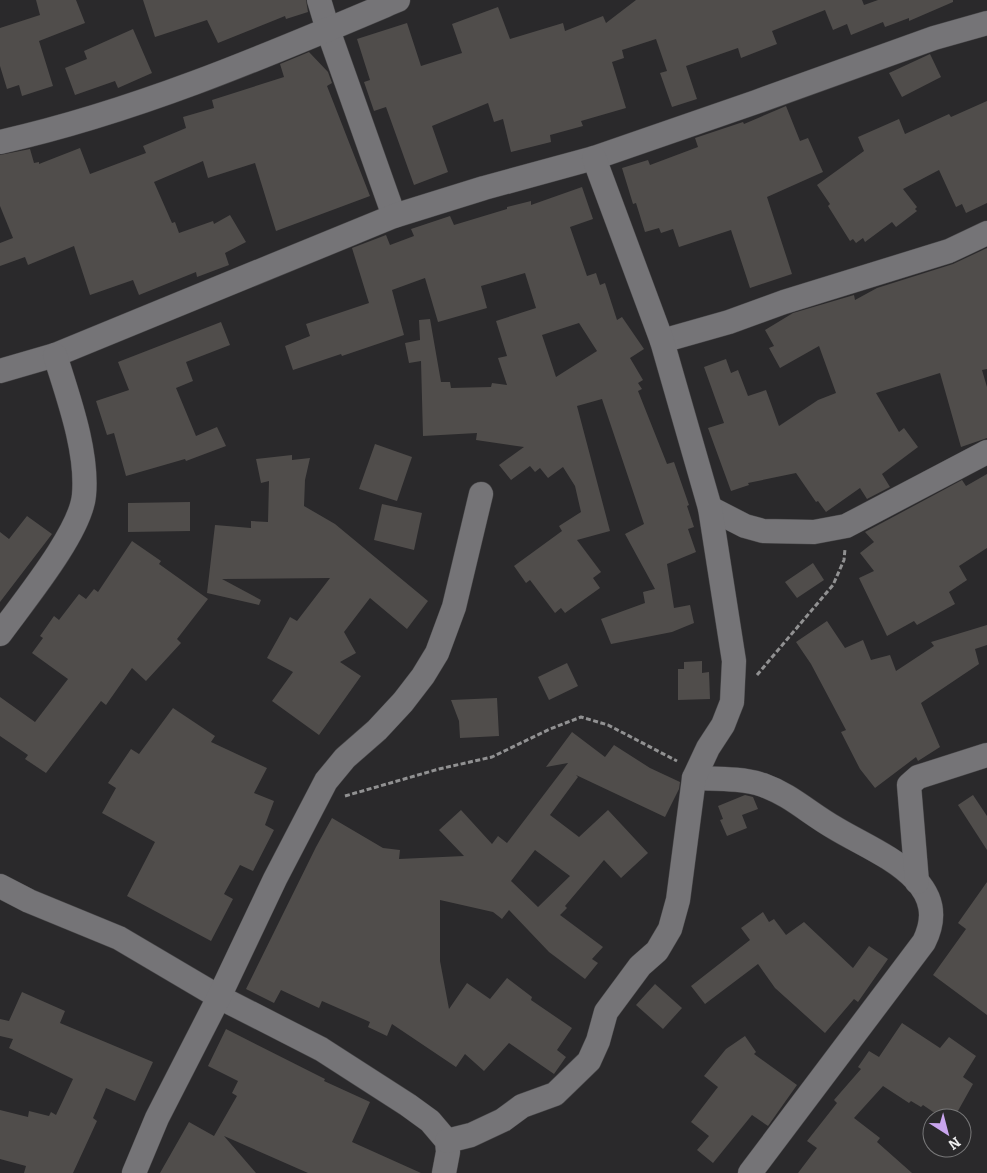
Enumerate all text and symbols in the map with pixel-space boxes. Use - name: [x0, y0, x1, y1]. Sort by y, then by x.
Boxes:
- north arrow: [922, 1108, 972, 1158]
- text: N: [945, 1133, 964, 1153]

